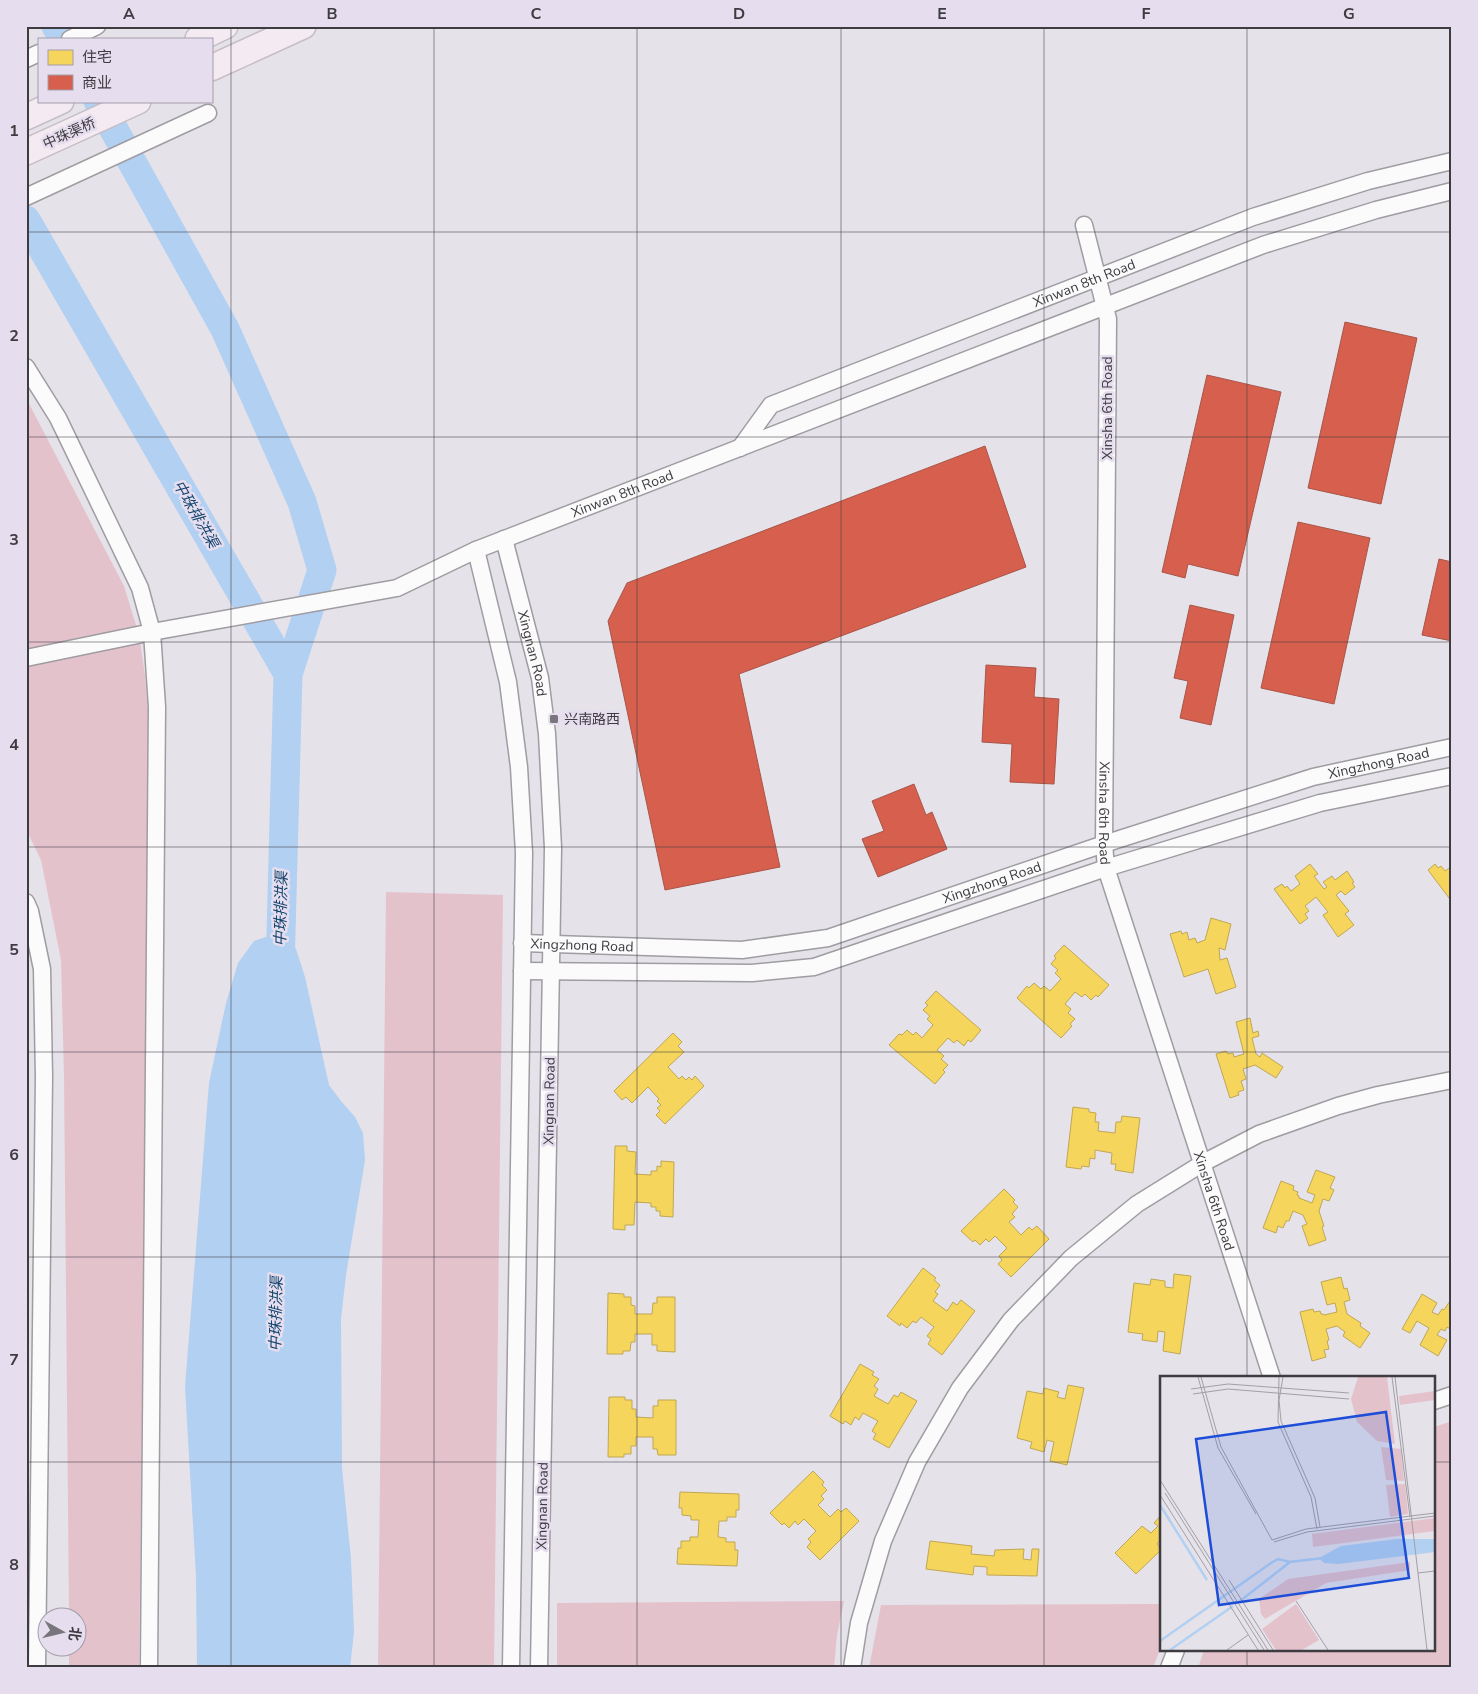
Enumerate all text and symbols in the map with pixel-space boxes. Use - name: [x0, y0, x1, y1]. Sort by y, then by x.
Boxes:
- text: A: [123, 3, 135, 25]
- text: B: [326, 3, 338, 25]
- text: C: [531, 3, 542, 25]
- text: D: [733, 3, 745, 25]
- text: E: [937, 3, 947, 25]
- text: F: [1142, 3, 1151, 25]
- text: G: [1343, 3, 1355, 25]
- legend: [38, 38, 212, 102]
- text: 住宅: [82, 47, 112, 67]
- text: 商业: [82, 73, 112, 93]
- street label: 中珠渠桥: [40, 113, 99, 154]
- text: 1: [9, 120, 19, 142]
- street label: Xinwan 8th Road: [1030, 255, 1138, 312]
- text: 2: [9, 325, 19, 347]
- street label: Xinsha 6th Road: [1098, 356, 1117, 460]
- street label: Xinwan 8th Road: [568, 465, 676, 522]
- water label: 中珠排洪渠: [169, 477, 224, 553]
- text: 3: [9, 529, 19, 551]
- street label: Xingnan Road: [513, 608, 551, 698]
- place label: 兴南路西: [564, 710, 620, 729]
- marker: 兴南路西: [548, 713, 560, 725]
- text: 4: [9, 734, 19, 756]
- street label: Xingzhong Road: [1326, 743, 1431, 784]
- street label: Xinsha 6th Road: [1094, 761, 1115, 865]
- street label: Xingzhong Road: [940, 857, 1044, 908]
- water label: 中珠排洪渠: [270, 869, 292, 947]
- street label: Xingzhong Road: [530, 934, 634, 957]
- text: 5: [9, 939, 19, 961]
- street label: Xingnan Road: [539, 1057, 560, 1145]
- text: 6: [9, 1144, 19, 1166]
- street label: Xinsha 6th Road: [1189, 1149, 1239, 1253]
- water label: 中珠排洪渠: [265, 1274, 287, 1352]
- text: 7: [9, 1349, 19, 1371]
- inset map: [1160, 1376, 1436, 1652]
- street label: Xingnan Road: [532, 1462, 553, 1550]
- text: 8: [9, 1554, 19, 1576]
- north arrow: [38, 1606, 88, 1656]
- text: 北: [64, 1625, 85, 1642]

